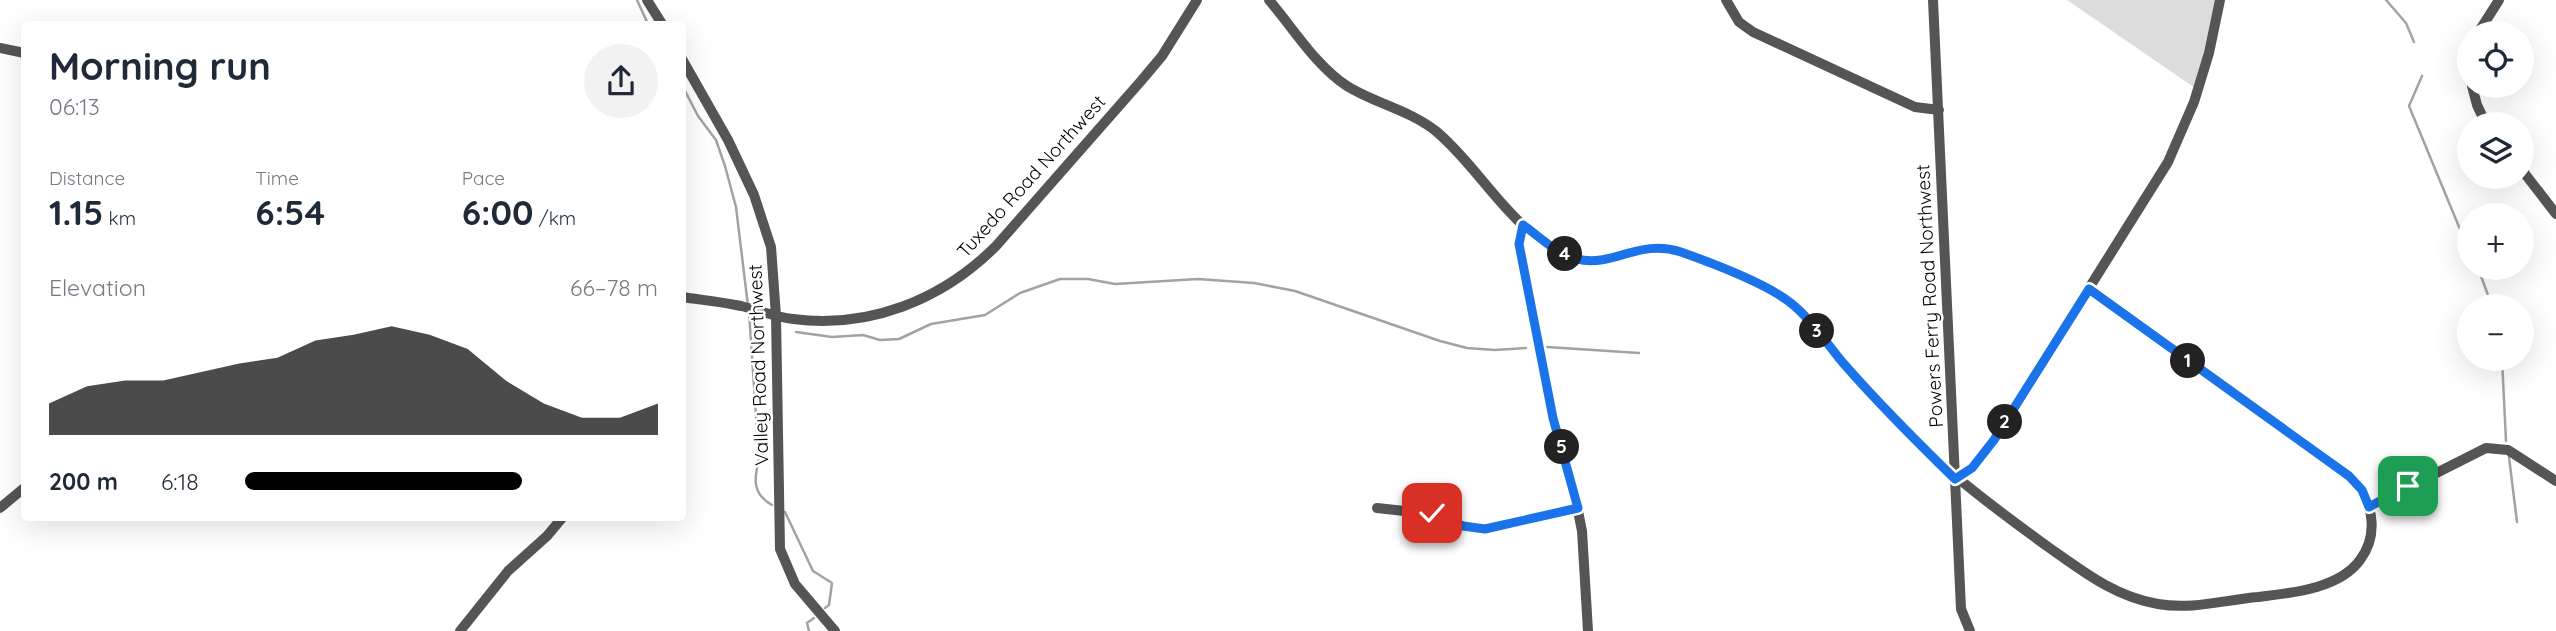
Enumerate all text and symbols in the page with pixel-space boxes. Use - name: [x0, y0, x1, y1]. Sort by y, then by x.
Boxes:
- map controls: [2457, 21, 2534, 371]
- button: locate: [2457, 21, 2534, 98]
- text: Morning run: [49, 42, 271, 90]
- button: share: [584, 44, 658, 118]
- street label: Tuxedo Road Northwest: [952, 90, 1110, 262]
- text: 06:13: [49, 92, 100, 121]
- button: layers: [2457, 112, 2534, 189]
- street label: Powers Ferry Road Northwest: [1910, 164, 1948, 428]
- text: Distance: [49, 166, 125, 190]
- text: Time: [255, 166, 299, 190]
- text: Pace: [462, 166, 505, 190]
- text: 1.15: [49, 190, 103, 234]
- text: 6:54: [255, 190, 325, 234]
- text: 6:00: [462, 190, 534, 234]
- button: +: [2457, 203, 2534, 280]
- text: km: [103, 206, 136, 230]
- text: /km: [534, 206, 576, 230]
- pin: 4: [1548, 236, 1582, 272]
- text: 4: [1559, 241, 1570, 265]
- street label: Valley Road Northwest: [742, 264, 774, 466]
- text: Elevation: [49, 273, 146, 302]
- text: 66–78 m: [570, 273, 658, 302]
- button: −: [2457, 294, 2534, 371]
- pin: 3: [1800, 314, 1834, 348]
- text: 3: [1811, 318, 1822, 342]
- pin: 1: [2170, 344, 2206, 378]
- text: 1: [2184, 348, 2191, 372]
- pin: 2: [1988, 404, 2022, 440]
- text: 2: [1999, 409, 2010, 433]
- pin: 5: [1544, 430, 1580, 464]
- text: 5: [1556, 434, 1567, 458]
- pin: [2378, 456, 2438, 516]
- text: 200 m: [49, 467, 118, 496]
- text: 6:18: [161, 467, 199, 496]
- icon: arrive: [2389, 467, 2427, 505]
- pin: [1402, 483, 1462, 543]
- icon: check: [1413, 494, 1451, 532]

